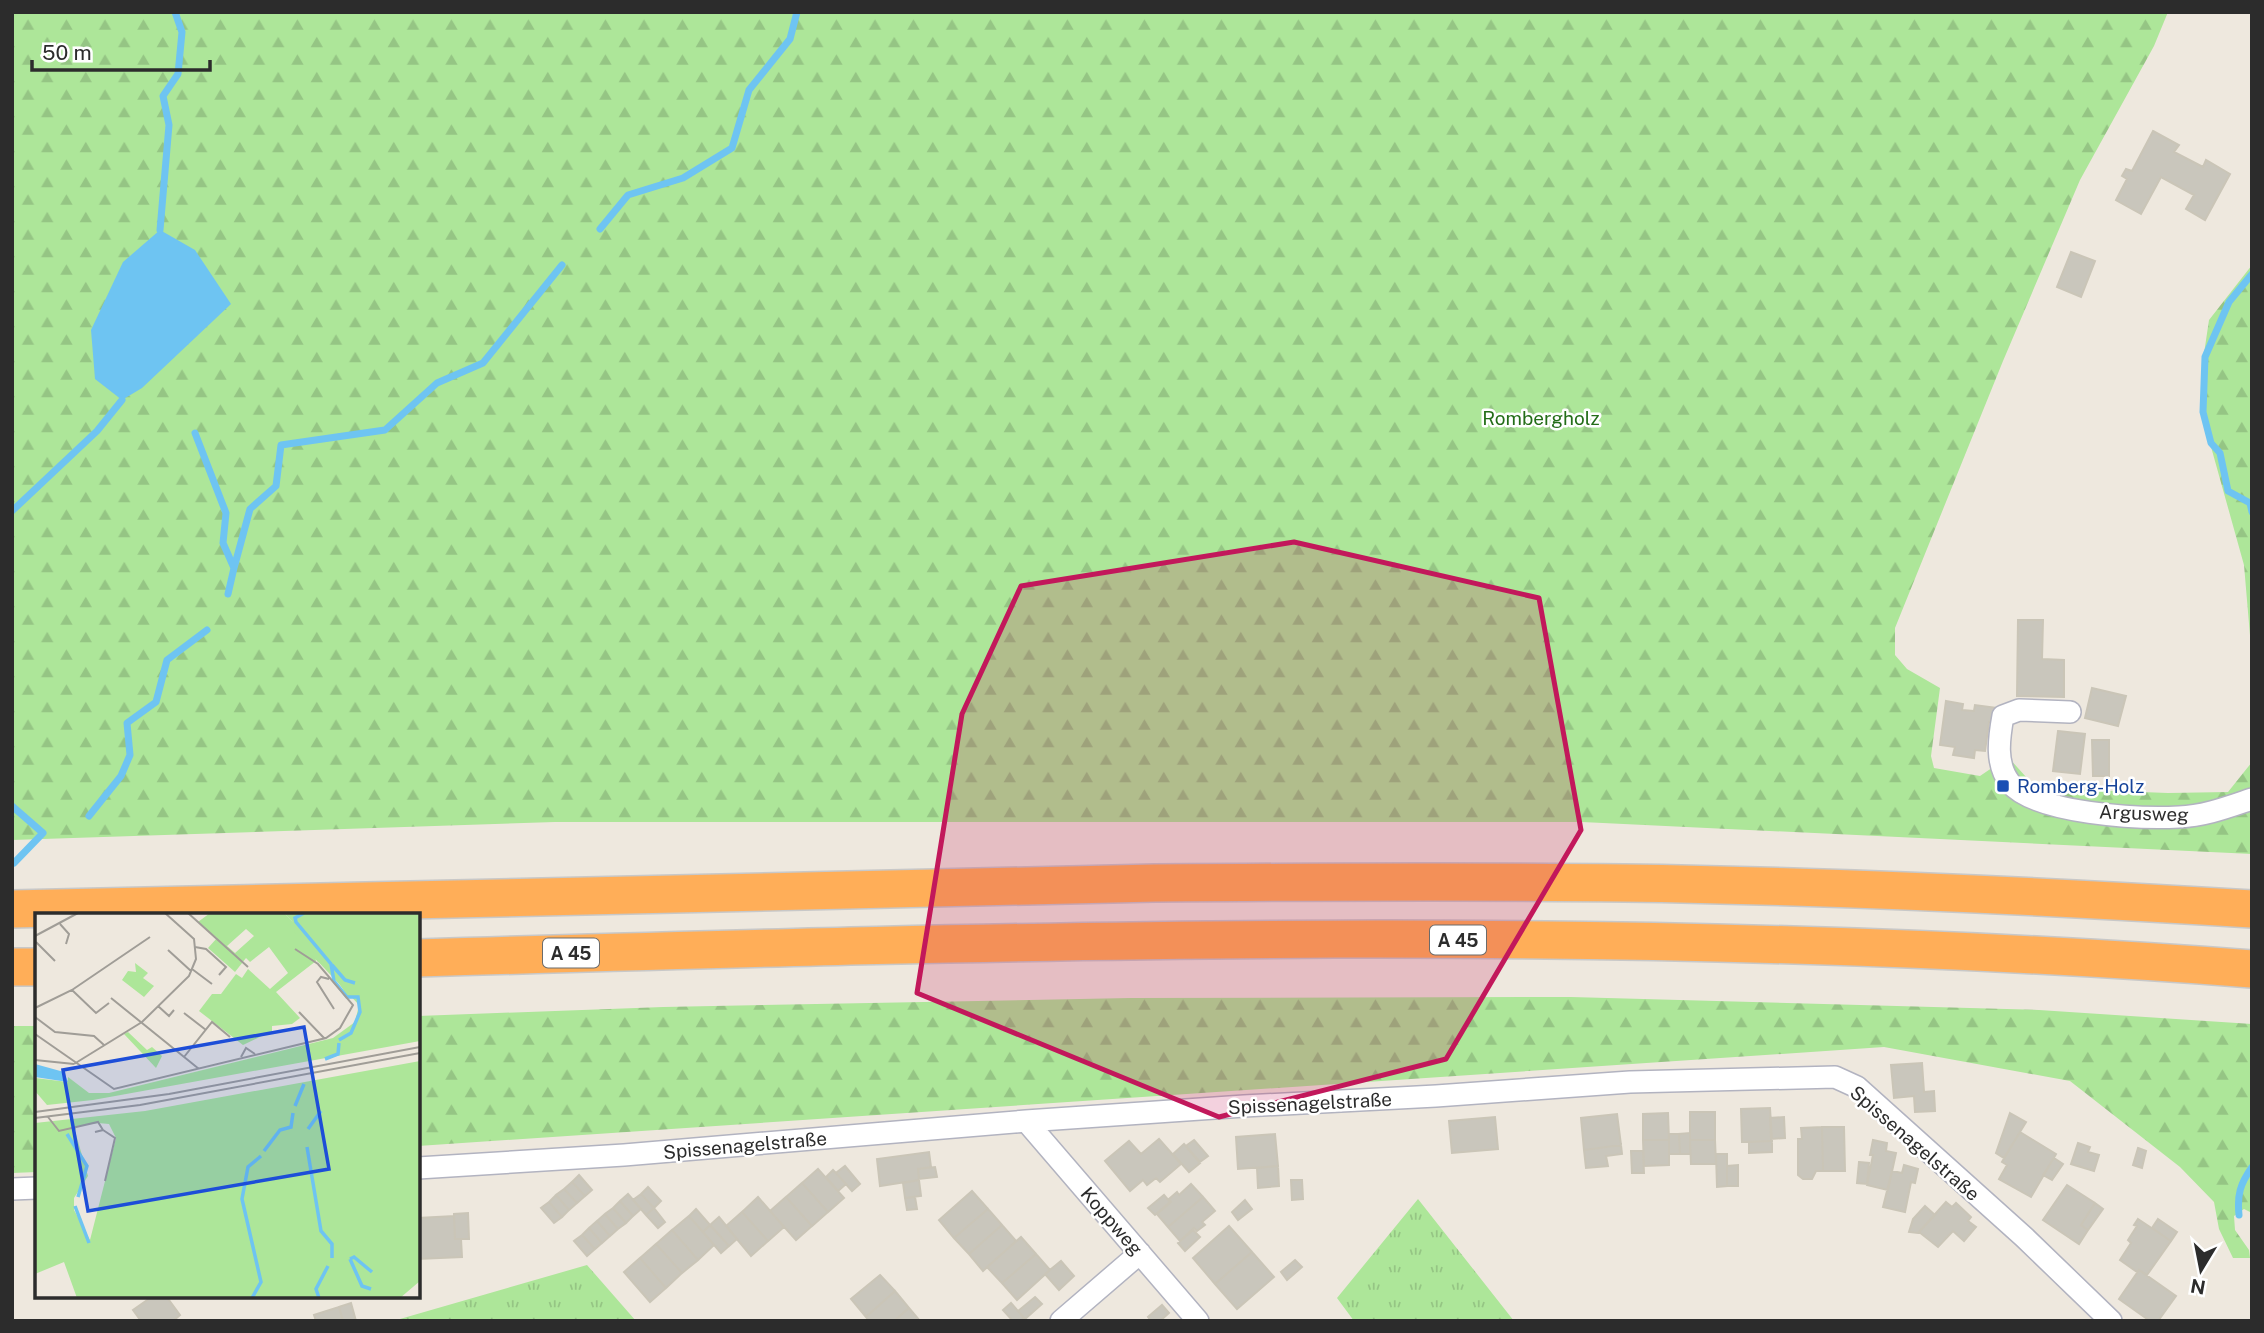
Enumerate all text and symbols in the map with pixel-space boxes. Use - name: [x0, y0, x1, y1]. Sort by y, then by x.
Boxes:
- scale bar: [32, 28, 210, 72]
- text: 50 m: [42, 40, 92, 65]
- park label: Rombergholz: [1482, 407, 1600, 429]
- place label: Romberg-Holz: [2017, 775, 2144, 797]
- marker: Romberg-Holz: [1995, 778, 2011, 794]
- street label: Argusweg: [2099, 800, 2189, 826]
- inset map: [35, 913, 420, 1298]
- road number: A 45: [1430, 925, 1486, 954]
- road number: A 45: [543, 938, 599, 968]
- street label: Spissenagelstraße: [1846, 1081, 1984, 1205]
- street label: Spissenagelstraße: [1227, 1088, 1393, 1118]
- street label: Spissenagelstraße: [662, 1127, 828, 1163]
- street label: Koppweg: [1077, 1183, 1148, 1260]
- north arrow: [2166, 1235, 2236, 1305]
- text: N: [2189, 1275, 2207, 1299]

